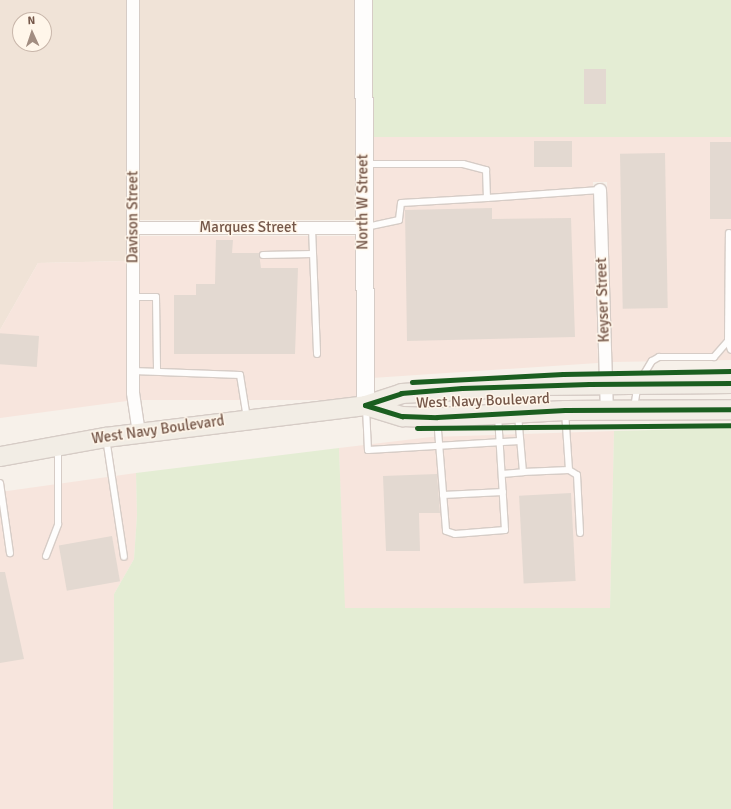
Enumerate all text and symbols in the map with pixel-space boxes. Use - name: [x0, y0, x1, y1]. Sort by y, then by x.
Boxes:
- north arrow: [12, 12, 52, 52]
- text: N: [27, 14, 36, 27]
- street label: North W Street: [354, 154, 372, 250]
- street label: Davison Street: [124, 171, 142, 263]
- street label: Marques Street: [199, 219, 297, 237]
- street label: Keyser Street: [593, 257, 613, 343]
- street label: West Navy Boulevard: [416, 390, 550, 412]
- street label: West Navy Boulevard: [90, 412, 226, 448]

